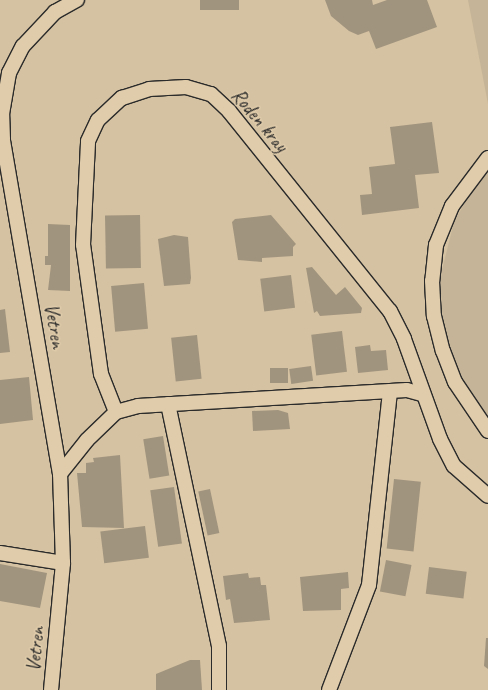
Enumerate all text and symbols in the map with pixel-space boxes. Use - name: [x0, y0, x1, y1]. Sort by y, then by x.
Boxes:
- street label: Roden kray: [226, 83, 294, 157]
- street label: Vetren: [40, 302, 70, 350]
- street label: Vetren: [21, 625, 49, 673]

